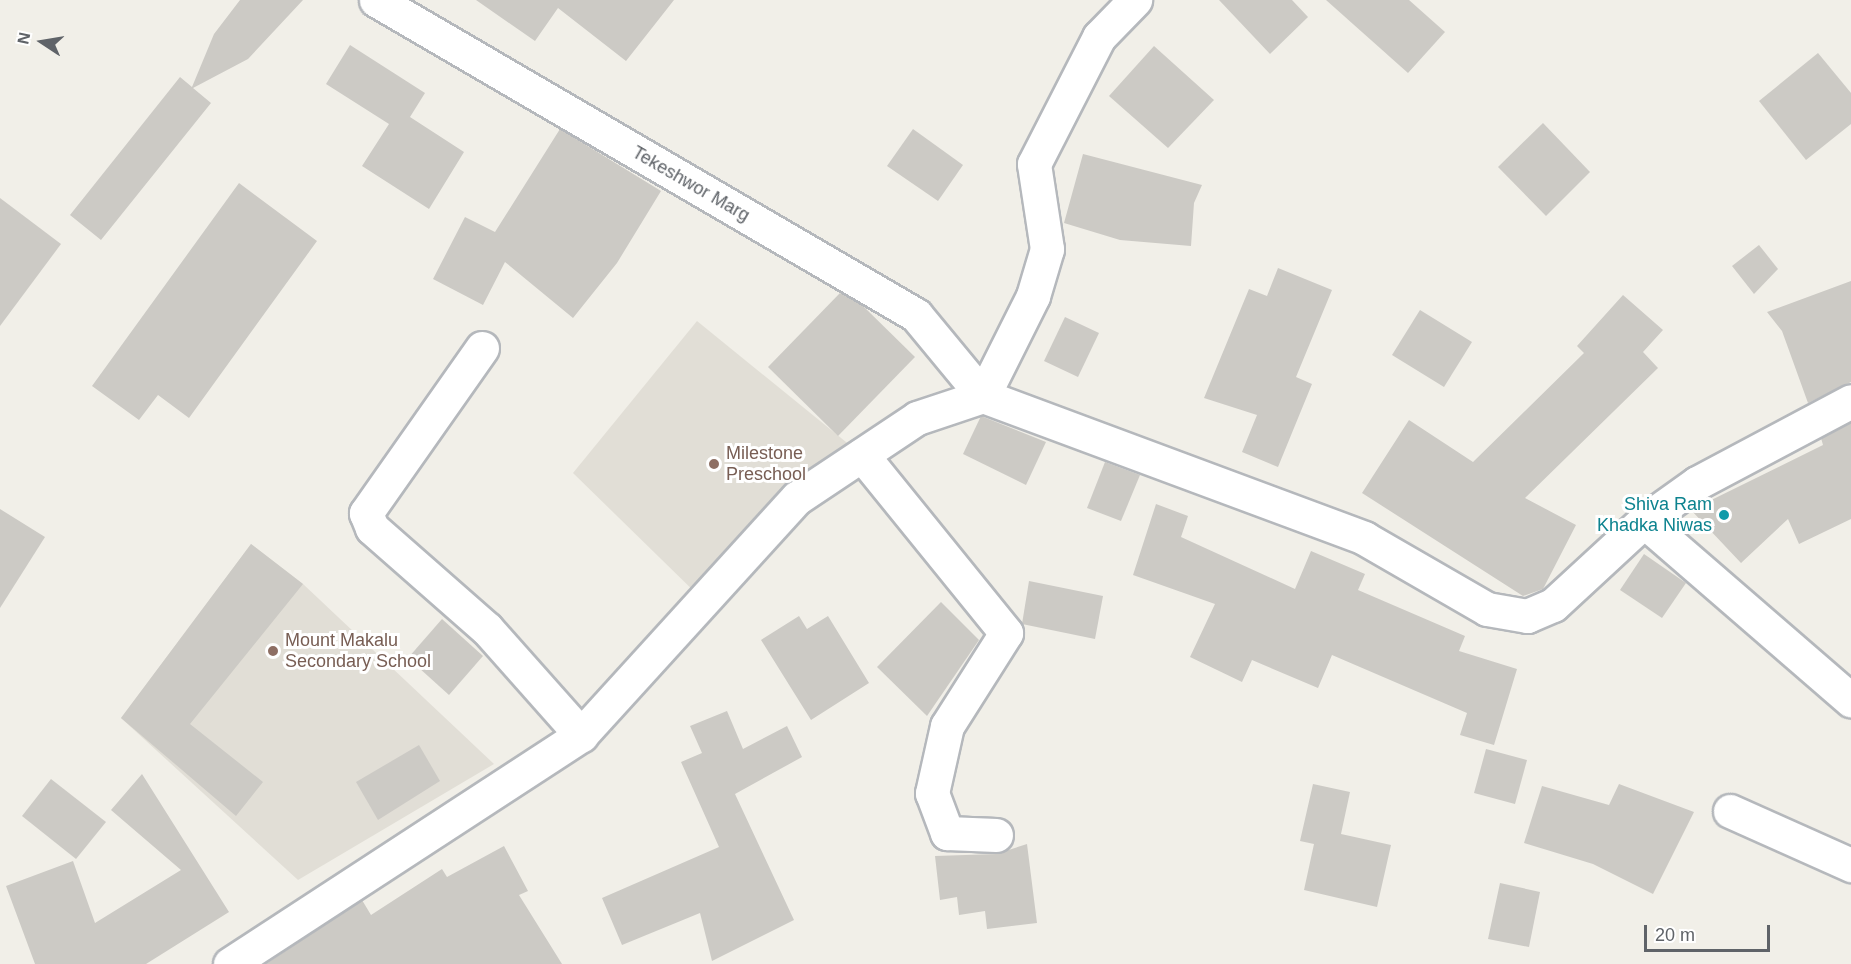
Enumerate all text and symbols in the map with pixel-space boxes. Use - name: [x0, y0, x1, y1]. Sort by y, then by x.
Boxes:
- north arrow: [12, 12, 72, 72]
- text: N: [14, 31, 33, 46]
- street label: Tekeshwor Marg: [628, 142, 754, 226]
- place label: Milestone Preschool: [726, 443, 806, 486]
- marker: Milestone Preschool: [707, 457, 721, 471]
- place label: Shiva Ram Khadka Niwas: [1597, 494, 1712, 536]
- marker: Shiva Ram Khadka Niwas: [1717, 508, 1731, 522]
- place label: Mount Makalu Secondary School: [285, 630, 431, 672]
- marker: Mount Makalu Secondary School: [266, 644, 280, 658]
- scale bar: [1647, 913, 1773, 951]
- text: 20 m: [1655, 925, 1695, 945]

